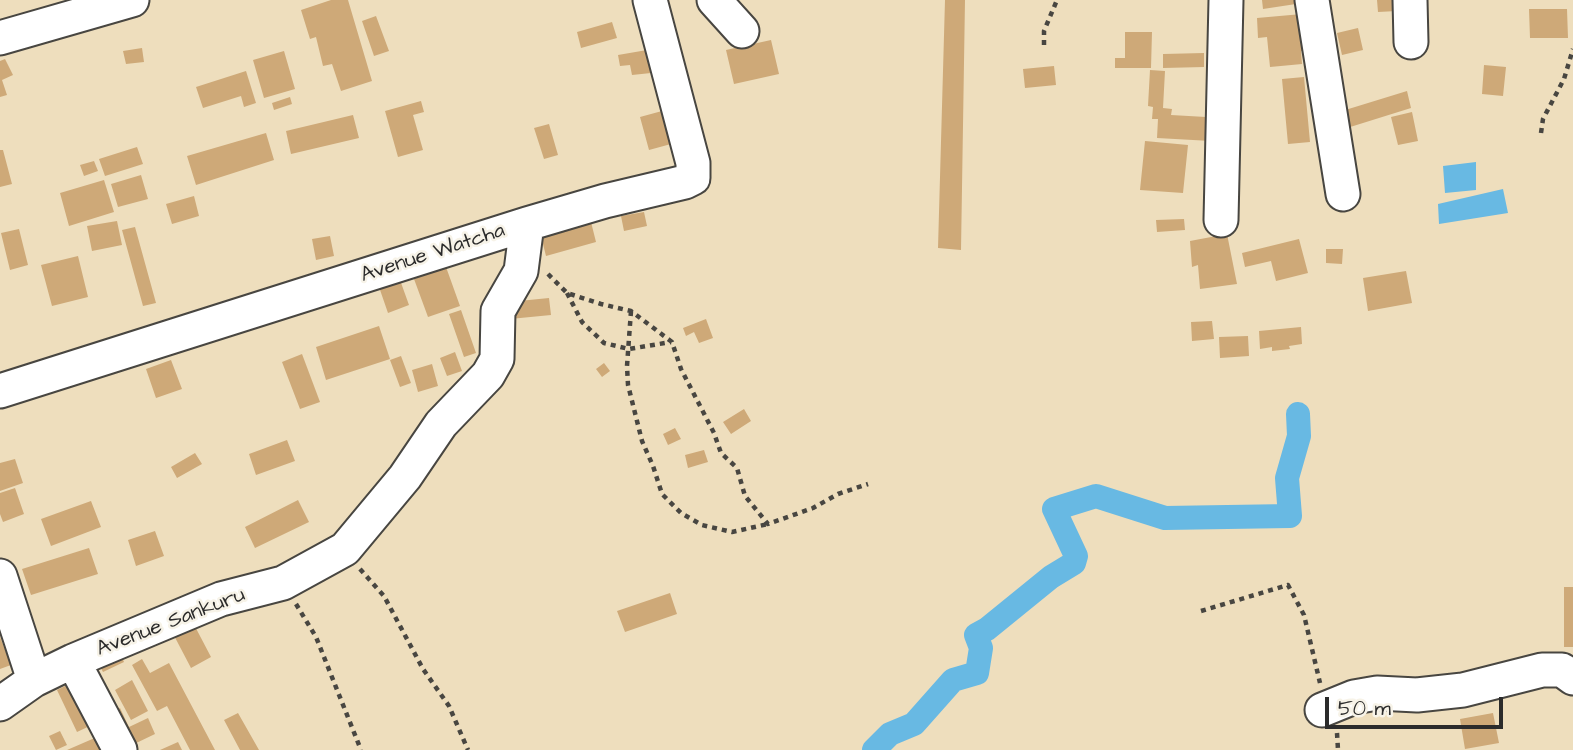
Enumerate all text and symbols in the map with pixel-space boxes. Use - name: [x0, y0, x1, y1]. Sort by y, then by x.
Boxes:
- street label: Avenue Watcha: [358, 219, 508, 289]
- street label: Avenue Sankuru: [93, 583, 249, 663]
- scale bar: [1328, 684, 1506, 728]
- text: 50 m: [1338, 694, 1391, 723]

